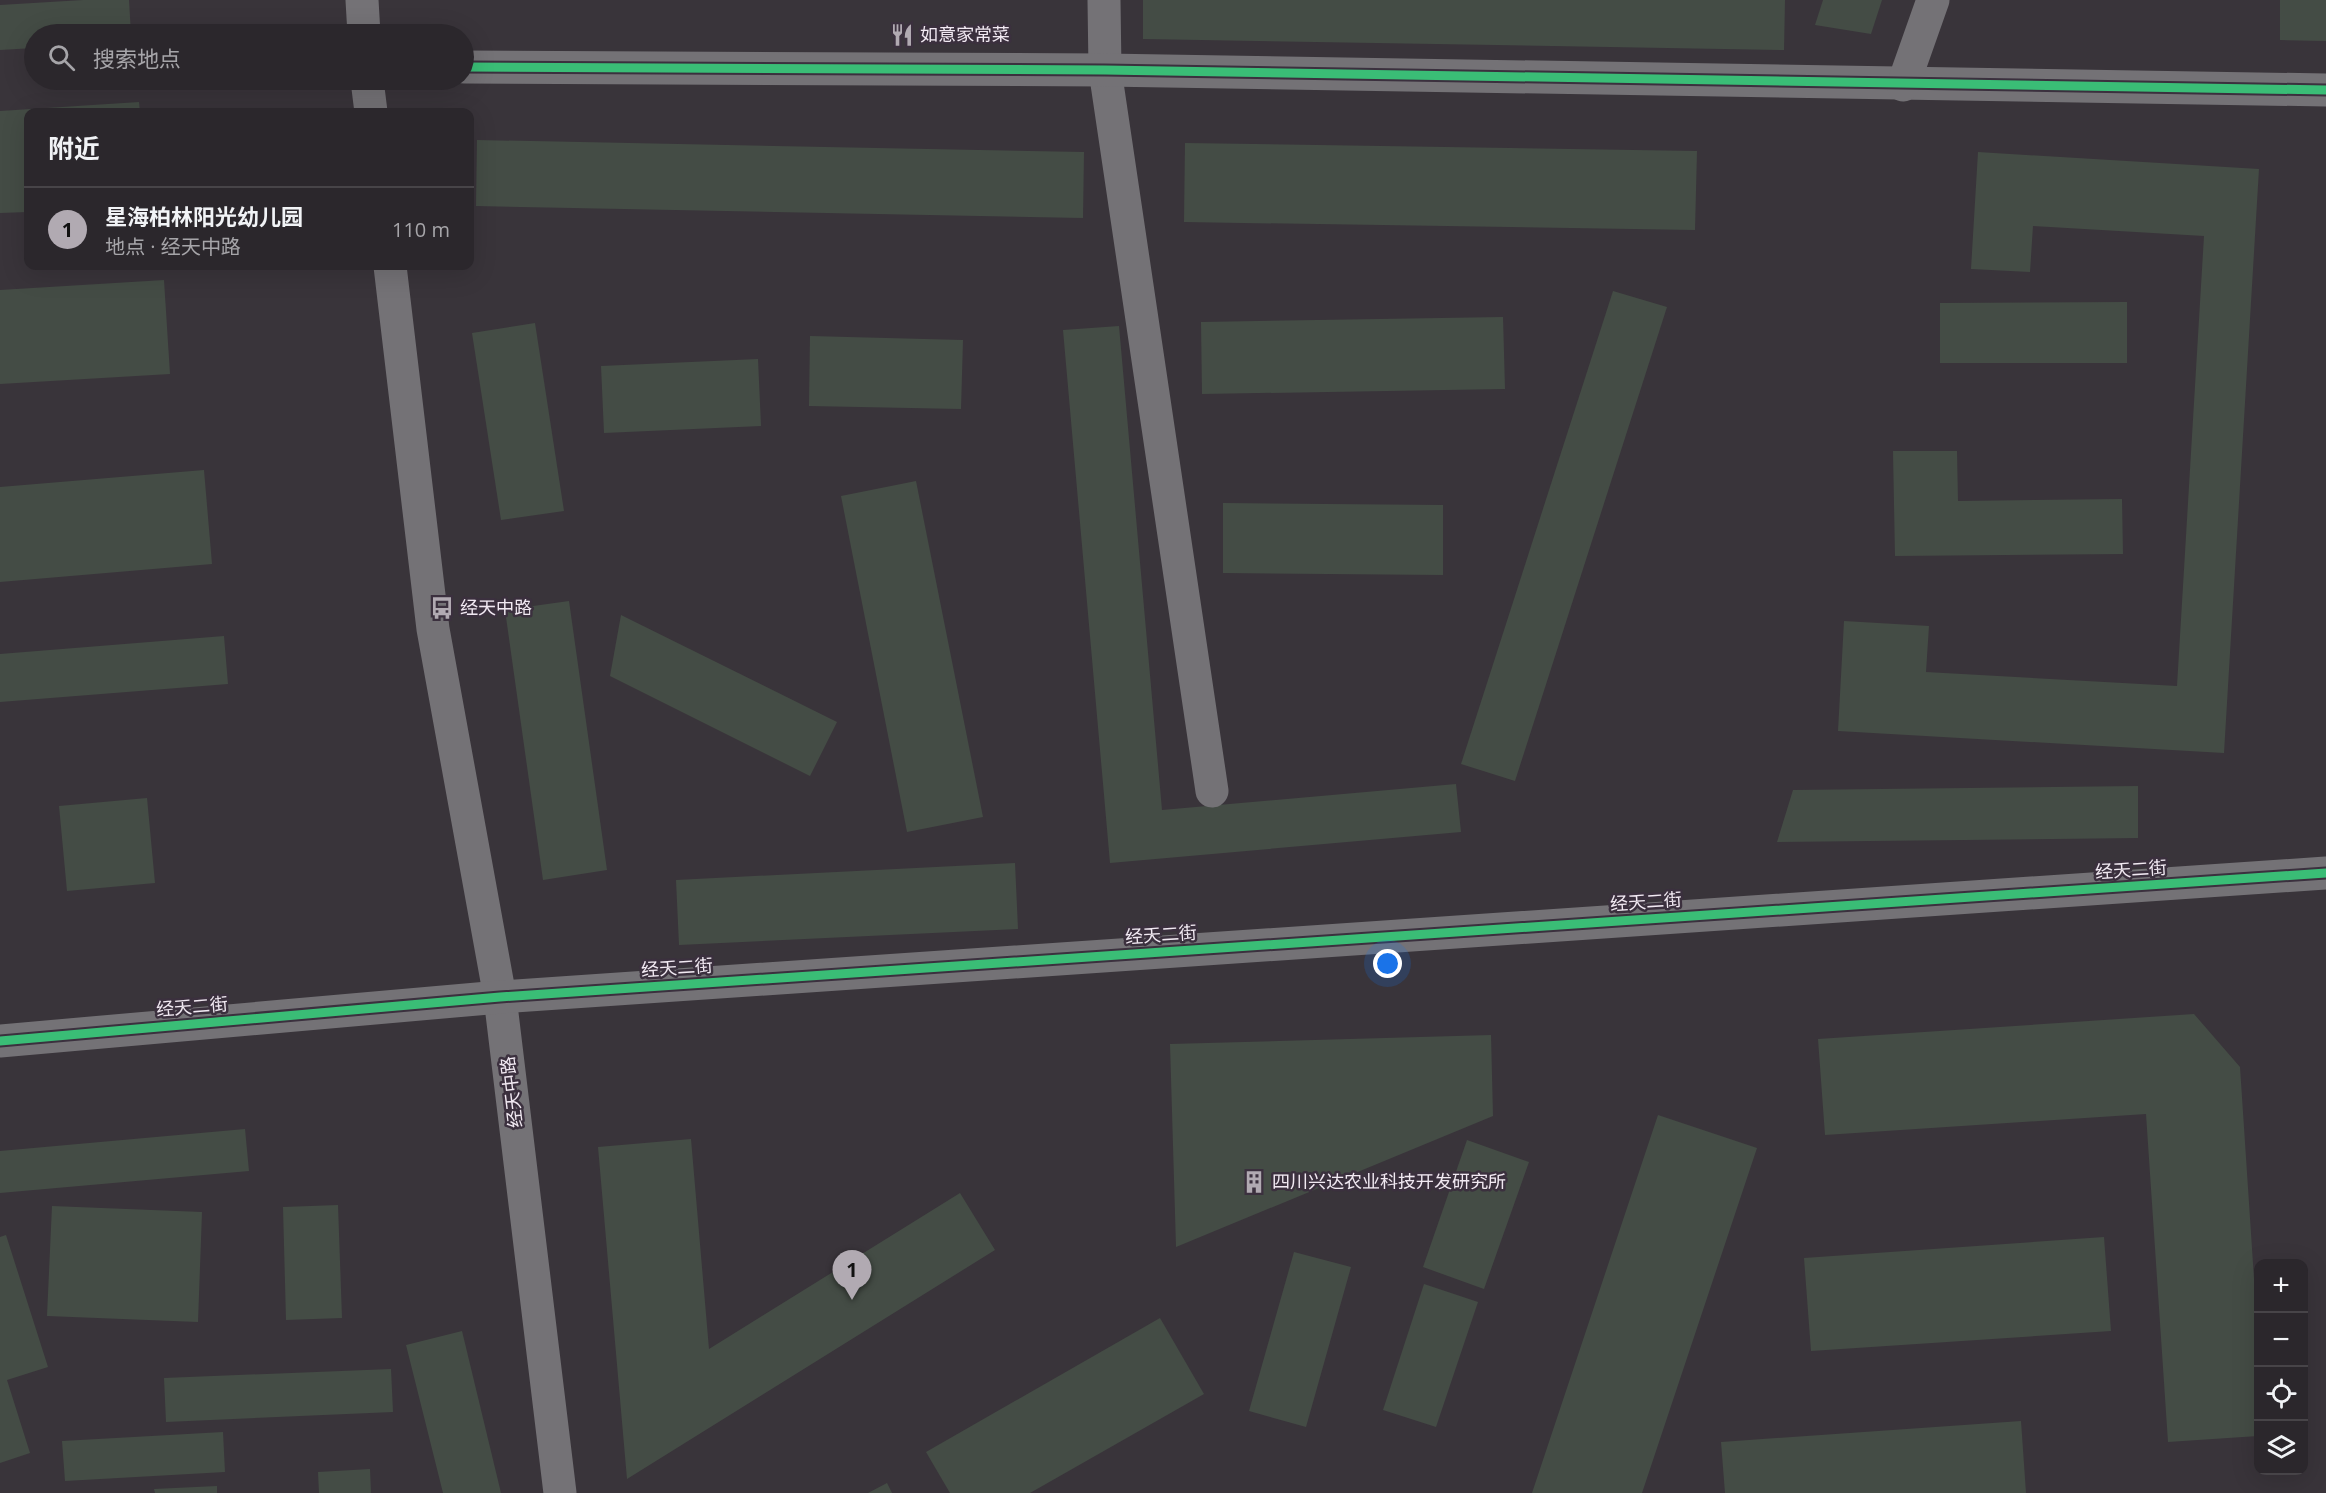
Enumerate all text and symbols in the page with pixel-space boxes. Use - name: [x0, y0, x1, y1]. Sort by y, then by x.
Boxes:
- restaurant icon: 如意家常菜: [889, 22, 915, 48]
- place label: 如意家常菜: [920, 22, 1010, 46]
- search box: [24, 24, 474, 90]
- icon: search: [45, 41, 78, 74]
- text: 搜索地点: [93, 43, 181, 73]
- text: 附近: [48, 130, 100, 166]
- text: 星海柏林阳光幼儿园: [105, 201, 303, 231]
- text: 1: [62, 216, 73, 243]
- text: 110 m: [392, 216, 450, 243]
- text: 地点 · 经天中路: [105, 233, 241, 260]
- bus stop icon: 经天中路: [429, 595, 455, 621]
- place label: 经天中路: [460, 595, 532, 619]
- street label: 经天二街: [2094, 855, 2168, 883]
- street label: 经天二街: [1609, 887, 1683, 915]
- street label: 经天二街: [1124, 920, 1198, 948]
- your location: [1373, 949, 1402, 978]
- street label: 经天二街: [640, 953, 714, 981]
- street label: 经天二街: [155, 991, 229, 1021]
- street label: 经天中路: [495, 1055, 527, 1129]
- building icon: 四川兴达农业科技开发研究所: [1241, 1169, 1267, 1195]
- place label: 四川兴达农业科技开发研究所: [1272, 1169, 1506, 1193]
- pin: 1: [832, 1250, 872, 1300]
- map controls: [2254, 1259, 2308, 1475]
- button: +: [2254, 1259, 2308, 1313]
- button: −: [2254, 1313, 2308, 1367]
- button: locate: [2254, 1367, 2308, 1421]
- button: layers: [2254, 1421, 2308, 1475]

